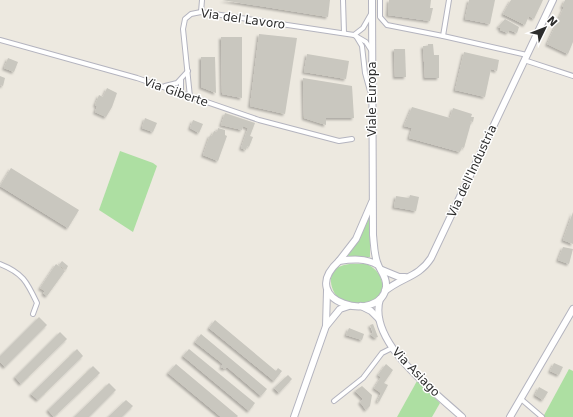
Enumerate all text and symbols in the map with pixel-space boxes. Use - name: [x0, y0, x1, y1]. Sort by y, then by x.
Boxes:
- street label: Via del Lavoro: [200, 6, 286, 32]
- north arrow: [525, 8, 565, 48]
- text: N: [544, 14, 560, 29]
- street label: Viale Europa: [365, 61, 379, 137]
- street label: Via Giberte: [142, 74, 210, 110]
- street label: Via dell'Industria: [444, 123, 500, 219]
- street label: Via Asiago: [389, 345, 443, 399]

